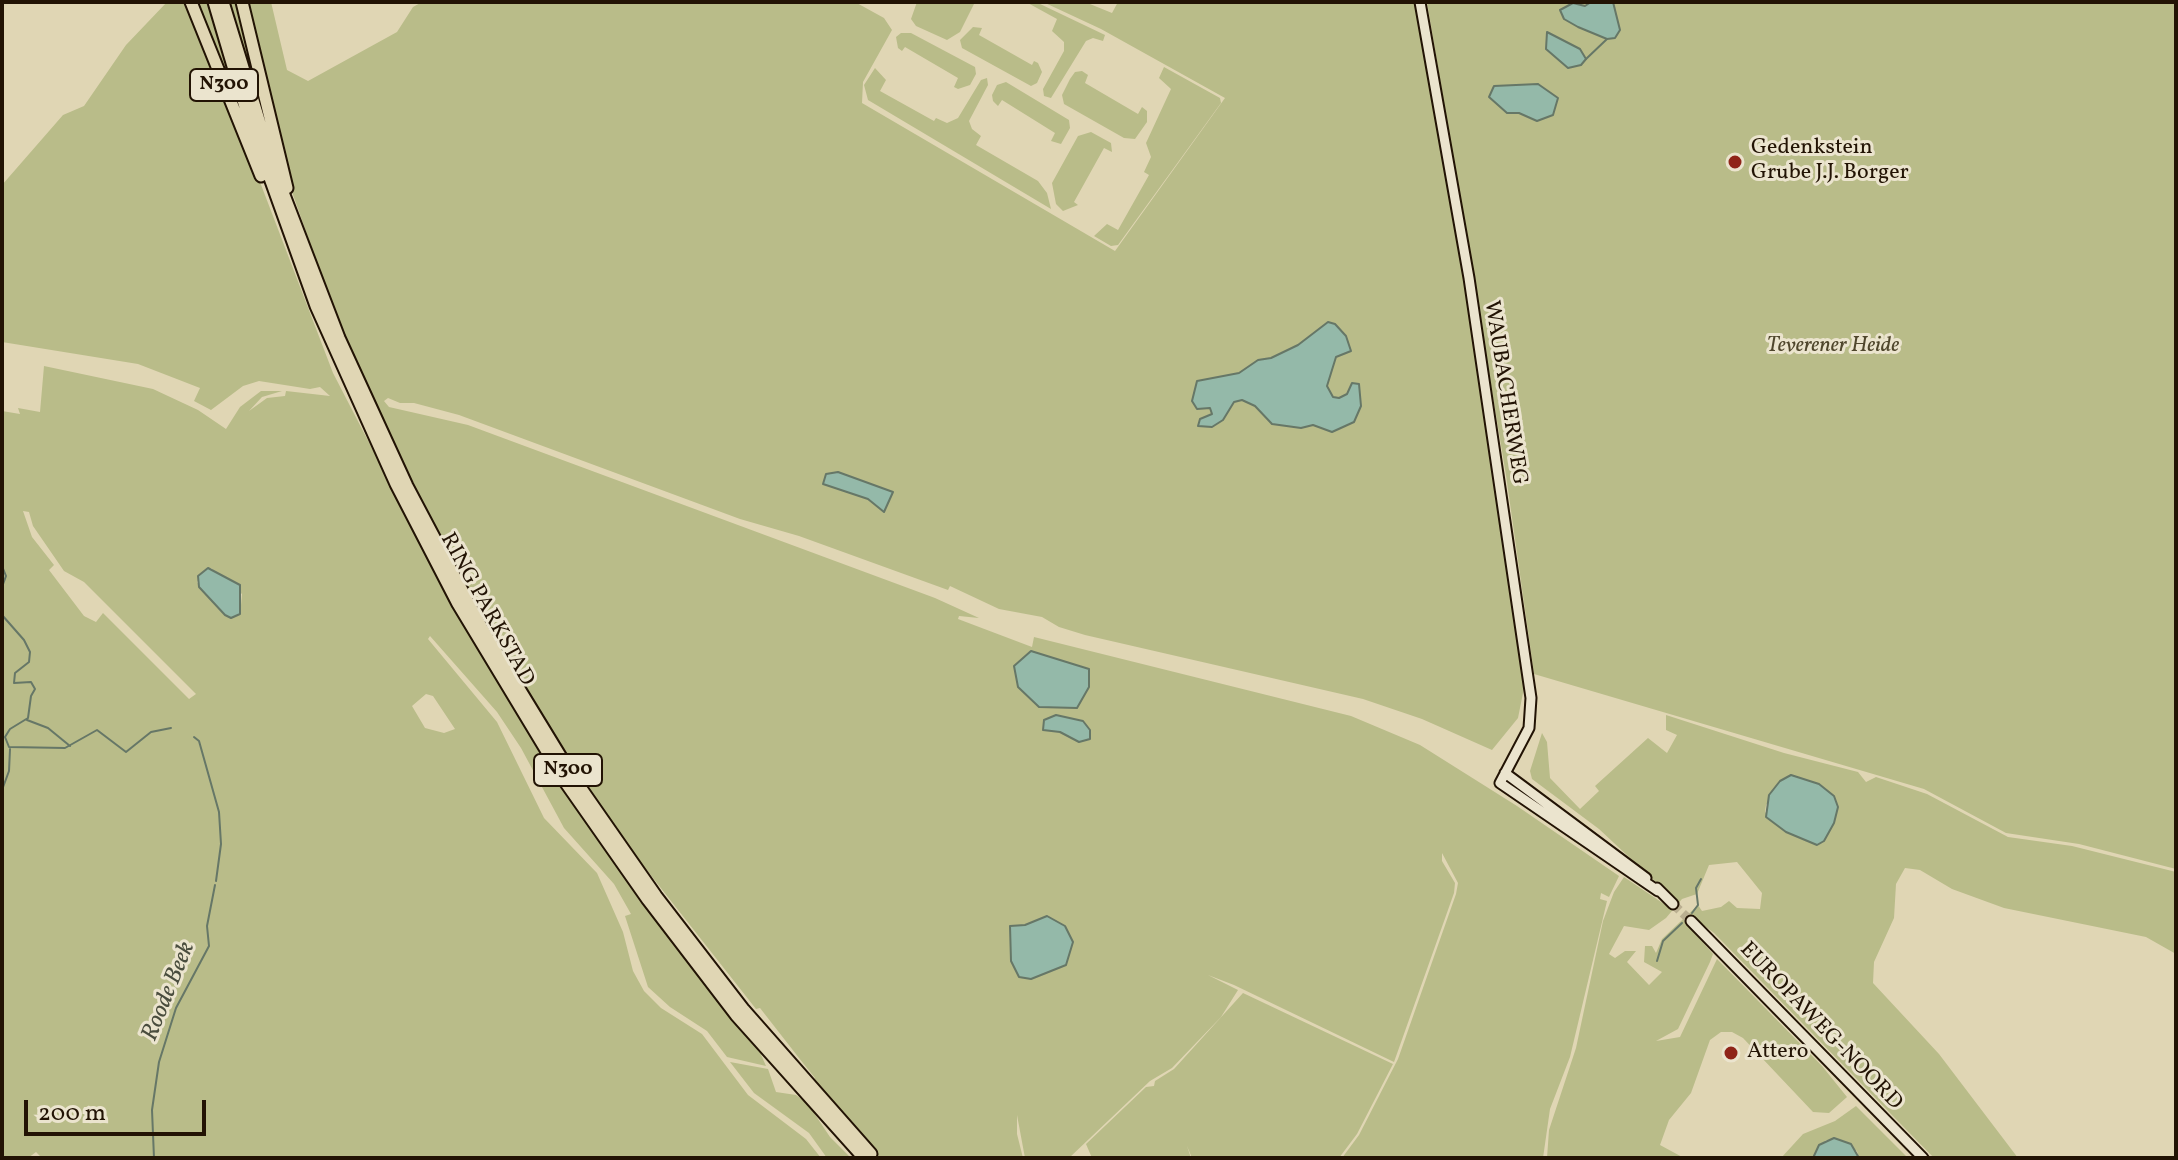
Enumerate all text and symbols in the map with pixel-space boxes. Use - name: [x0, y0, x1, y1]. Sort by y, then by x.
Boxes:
- road number: N300: [190, 69, 258, 101]
- place label: Gedenkstein Grube J.J. Borger: [1751, 136, 1909, 188]
- marker: Gedenkstein Grube J.J. Borger: [1726, 153, 1744, 171]
- street label: WAUBACHERWEG: [1476, 299, 1532, 487]
- park label: Teverener Heide: [1767, 334, 1899, 360]
- street label: RING PARKSTAD: [433, 529, 539, 691]
- road number: N300: [534, 754, 602, 786]
- street label: EUROPAWEG-NOORD: [1733, 937, 1907, 1117]
- water label: Roode Beek: [137, 938, 203, 1046]
- place label: Attero: [1747, 1040, 1809, 1066]
- marker: Attero: [1722, 1044, 1740, 1062]
- scale bar: [28, 1084, 210, 1134]
- text: 200 m: [38, 1097, 106, 1131]

